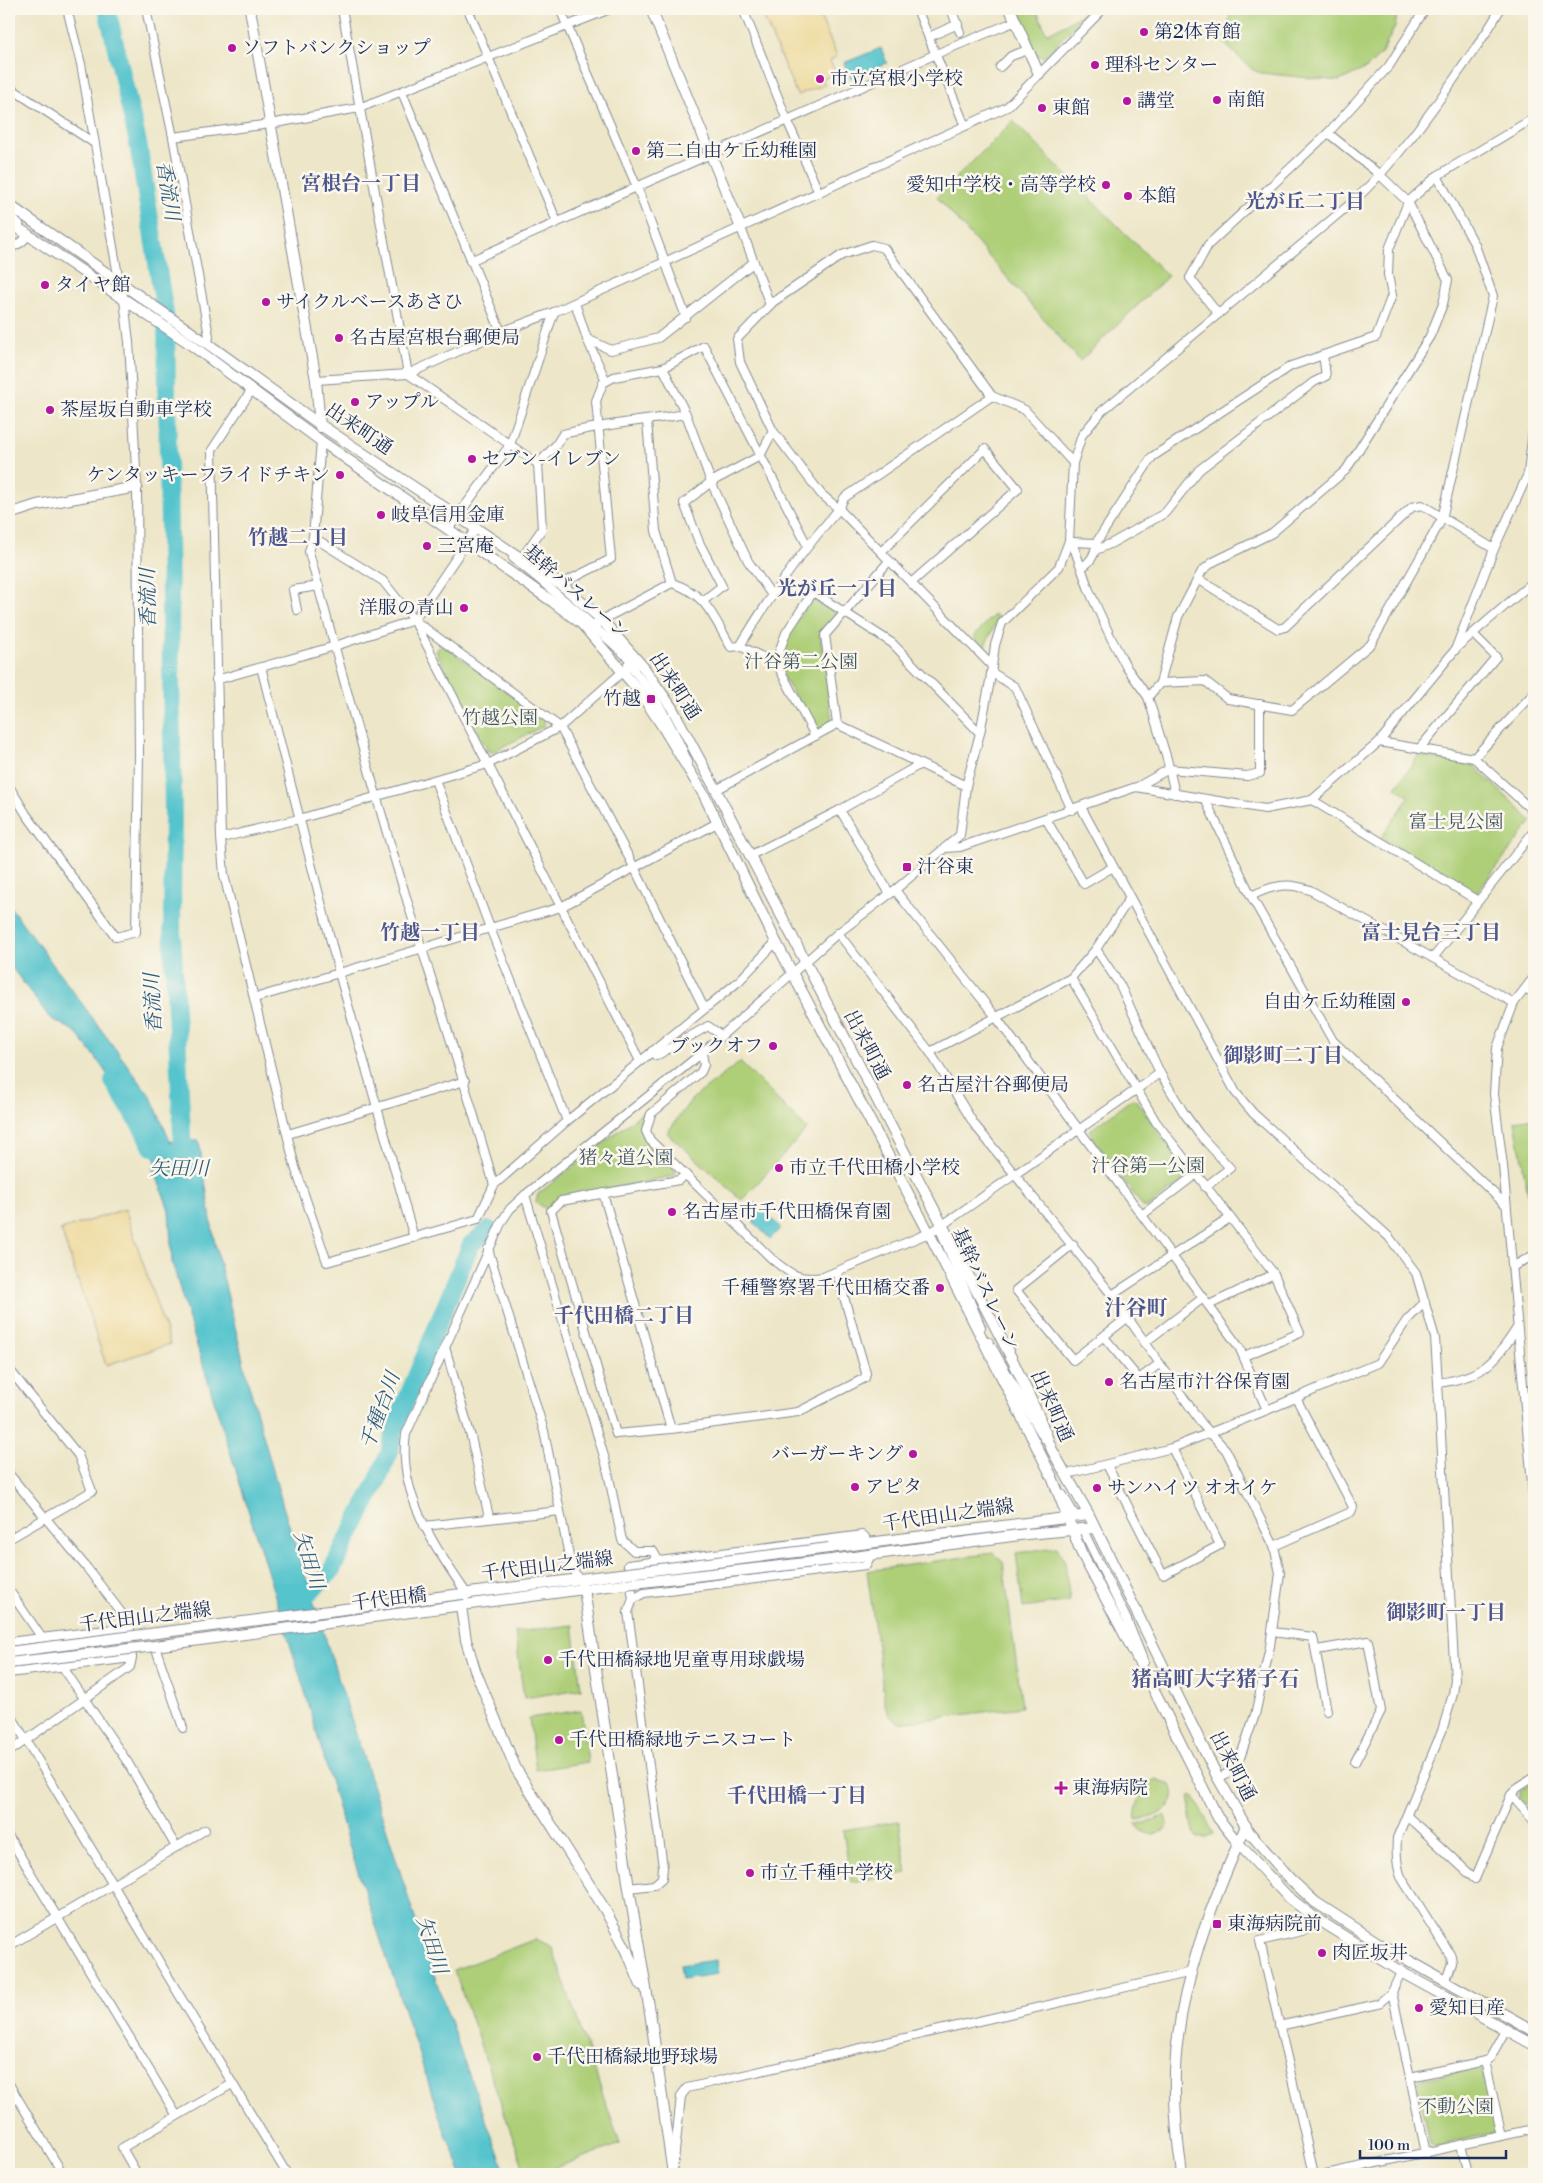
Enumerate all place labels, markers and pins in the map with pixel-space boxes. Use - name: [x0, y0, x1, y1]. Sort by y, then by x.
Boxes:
- place label: 第2体育館: [1154, 20, 1241, 44]
- marker: 第2体育館: [1138, 26, 1150, 38]
- place label: ソフトバンクショップ: [242, 36, 431, 60]
- marker: ソフトバンクショップ: [226, 42, 238, 54]
- place label: 理科センター: [1105, 53, 1218, 77]
- marker: 理科センター: [1089, 59, 1101, 71]
- place label: 市立宮根小学校: [830, 67, 963, 91]
- marker: 市立宮根小学校: [814, 73, 826, 85]
- place label: 南館: [1227, 88, 1265, 112]
- place label: 講堂: [1137, 89, 1175, 113]
- marker: 南館: [1211, 94, 1223, 106]
- marker: 講堂: [1121, 95, 1133, 107]
- place label: 東館: [1052, 96, 1090, 120]
- marker: 東館: [1036, 102, 1048, 114]
- place label: 第二自由ケ丘幼稚園: [646, 139, 817, 163]
- marker: 第二自由ケ丘幼稚園: [630, 145, 642, 157]
- place label: 愛知中学校・高等学校: [906, 173, 1096, 197]
- marker: 愛知中学校・高等学校: [1100, 179, 1112, 191]
- place label: 本館: [1138, 184, 1176, 208]
- marker: 本館: [1122, 190, 1134, 202]
- place label: タイヤ館: [55, 273, 131, 297]
- marker: タイヤ館: [39, 279, 51, 291]
- place label: サイクルベースあさひ: [276, 290, 463, 314]
- marker: サイクルベースあさひ: [260, 296, 272, 308]
- place label: 名古屋宮根台郵便局: [349, 326, 520, 350]
- marker: 名古屋宮根台郵便局: [333, 332, 345, 344]
- place label: アップル: [365, 390, 439, 414]
- marker: アップル: [349, 396, 361, 408]
- place label: 茶屋坂自動車学校: [60, 398, 212, 422]
- marker: 茶屋坂自動車学校: [44, 404, 56, 416]
- place label: セブン-イレブン: [482, 447, 621, 471]
- marker: セブン-イレブン: [466, 453, 478, 465]
- place label: ケンタッキーフライドチキン: [86, 463, 330, 487]
- marker: ケンタッキーフライドチキン: [334, 469, 346, 481]
- place label: 岐阜信用金庫: [391, 503, 505, 527]
- marker: 岐阜信用金庫: [375, 509, 387, 521]
- place label: 三宮庵: [437, 534, 494, 558]
- marker: 三宮庵: [421, 540, 433, 552]
- place label: 洋服の青山: [359, 596, 454, 620]
- marker: 洋服の青山: [458, 602, 470, 614]
- place label: 竹越: [603, 687, 641, 711]
- marker: 竹越: [645, 693, 657, 705]
- place label: 汁谷東: [917, 855, 974, 879]
- marker: 汁谷東: [901, 861, 913, 873]
- place label: 自由ケ丘幼稚園: [1263, 990, 1396, 1014]
- marker: 自由ケ丘幼稚園: [1400, 996, 1412, 1008]
- place label: ブックオフ: [670, 1034, 763, 1058]
- marker: ブックオフ: [767, 1040, 779, 1052]
- place label: 名古屋汁谷郵便局: [917, 1073, 1069, 1097]
- marker: 名古屋汁谷郵便局: [901, 1079, 913, 1091]
- place label: 市立千代田橋小学校: [789, 1156, 960, 1180]
- marker: 市立千代田橋小学校: [773, 1162, 785, 1174]
- place label: 名古屋市千代田橋保育園: [682, 1200, 891, 1224]
- marker: 名古屋市千代田橋保育園: [666, 1206, 678, 1218]
- place label: 千種警察署千代田橋交番: [721, 1276, 930, 1300]
- marker: 千種警察署千代田橋交番: [934, 1282, 946, 1294]
- place label: 名古屋市汁谷保育園: [1119, 1370, 1290, 1394]
- marker: 名古屋市汁谷保育園: [1103, 1376, 1115, 1388]
- place label: バーガーキング: [771, 1442, 903, 1466]
- marker: バーガーキング: [907, 1448, 919, 1460]
- place label: アピタ: [865, 1475, 922, 1499]
- place label: サンハイツ オオイケ: [1107, 1476, 1278, 1500]
- marker: アピタ: [849, 1481, 861, 1493]
- marker: サンハイツ オオイケ: [1091, 1482, 1103, 1494]
- place label: 千代田橋緑地児童専用球戯場: [558, 1648, 805, 1672]
- marker: 千代田橋緑地児童専用球戯場: [542, 1654, 554, 1666]
- place label: 千代田橋緑地テニスコート: [569, 1728, 796, 1752]
- marker: 千代田橋緑地テニスコート: [553, 1734, 565, 1746]
- place label: 東海病院: [1072, 1776, 1148, 1800]
- marker: 東海病院: [1054, 1781, 1068, 1795]
- place label: 市立千種中学校: [760, 1861, 893, 1885]
- marker: 市立千種中学校: [744, 1867, 756, 1879]
- place label: 東海病院前: [1227, 1912, 1322, 1936]
- marker: 東海病院前: [1211, 1918, 1223, 1930]
- place label: 肉匠坂井: [1332, 1941, 1408, 1965]
- marker: 肉匠坂井: [1316, 1947, 1328, 1959]
- place label: 愛知日産: [1429, 1996, 1505, 2020]
- marker: 愛知日産: [1413, 2002, 1425, 2014]
- place label: 千代田橋緑地野球場: [547, 2045, 718, 2069]
- marker: 千代田橋緑地野球場: [531, 2051, 543, 2063]

